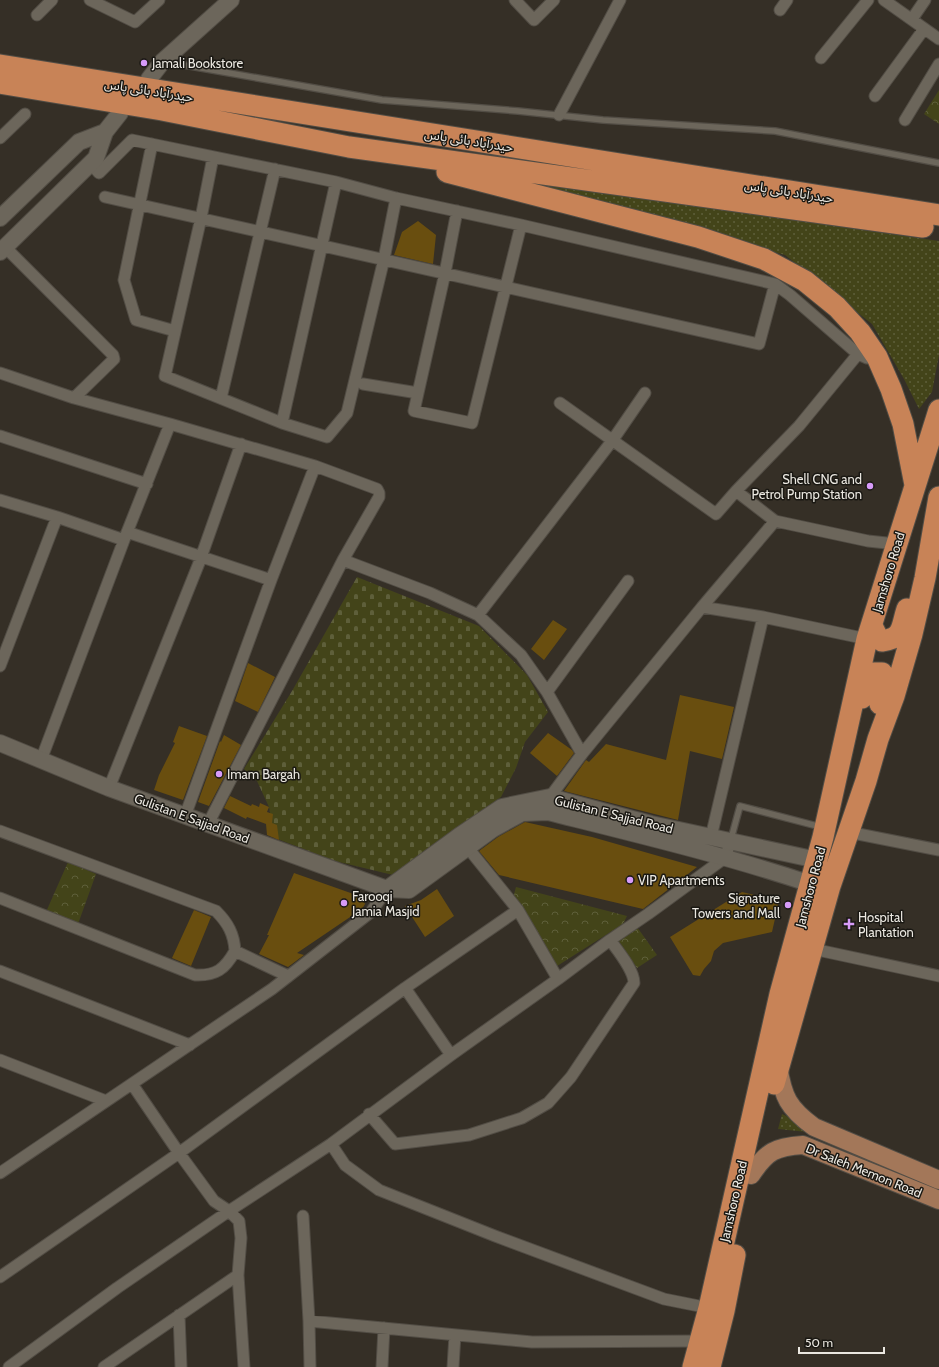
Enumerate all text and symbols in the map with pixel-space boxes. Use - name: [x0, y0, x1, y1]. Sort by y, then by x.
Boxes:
- place label: Jamali Bookstore: [151, 55, 244, 71]
- marker: Jamali Bookstore: [139, 58, 149, 68]
- street label: حیدرآباد بائی پاس: [103, 75, 195, 107]
- street label: حیدرآباد بائی پاس: [423, 125, 515, 157]
- street label: حیدرآباد بائی پاس: [743, 176, 835, 208]
- place label: Shell CNG and Petrol Pump Station: [751, 471, 862, 502]
- marker: Shell CNG and Petrol Pump Station: [865, 481, 875, 491]
- street label: Jamshoro Road: [868, 530, 908, 615]
- place label: Imam Bargah: [227, 766, 300, 782]
- marker: Imam Bargah: [214, 769, 224, 779]
- street label: Gulistan E Sajjad Road: [132, 790, 252, 847]
- street label: Gulistan E Sajjad Road: [553, 792, 675, 837]
- street label: Jamshoro Road: [791, 845, 828, 930]
- place label: VIP Apartments: [638, 872, 725, 888]
- marker: VIP Apartments: [625, 875, 635, 885]
- place label: Farooqi Jamia Masjid: [351, 888, 420, 920]
- place label: Signature Towers and Mall: [692, 890, 780, 921]
- marker: Farooqi Jamia Masjid: [339, 898, 349, 908]
- marker: Signature Towers and Mall: [783, 900, 793, 910]
- place label: Hospital Plantation: [858, 909, 914, 940]
- marker: Hospital Plantation: [843, 918, 855, 930]
- street label: Dr Saleh Memon Road: [804, 1139, 924, 1201]
- street label: Jamshoro Road: [716, 1159, 750, 1244]
- scale bar: [799, 1329, 884, 1355]
- text: 50 m: [805, 1335, 833, 1350]

